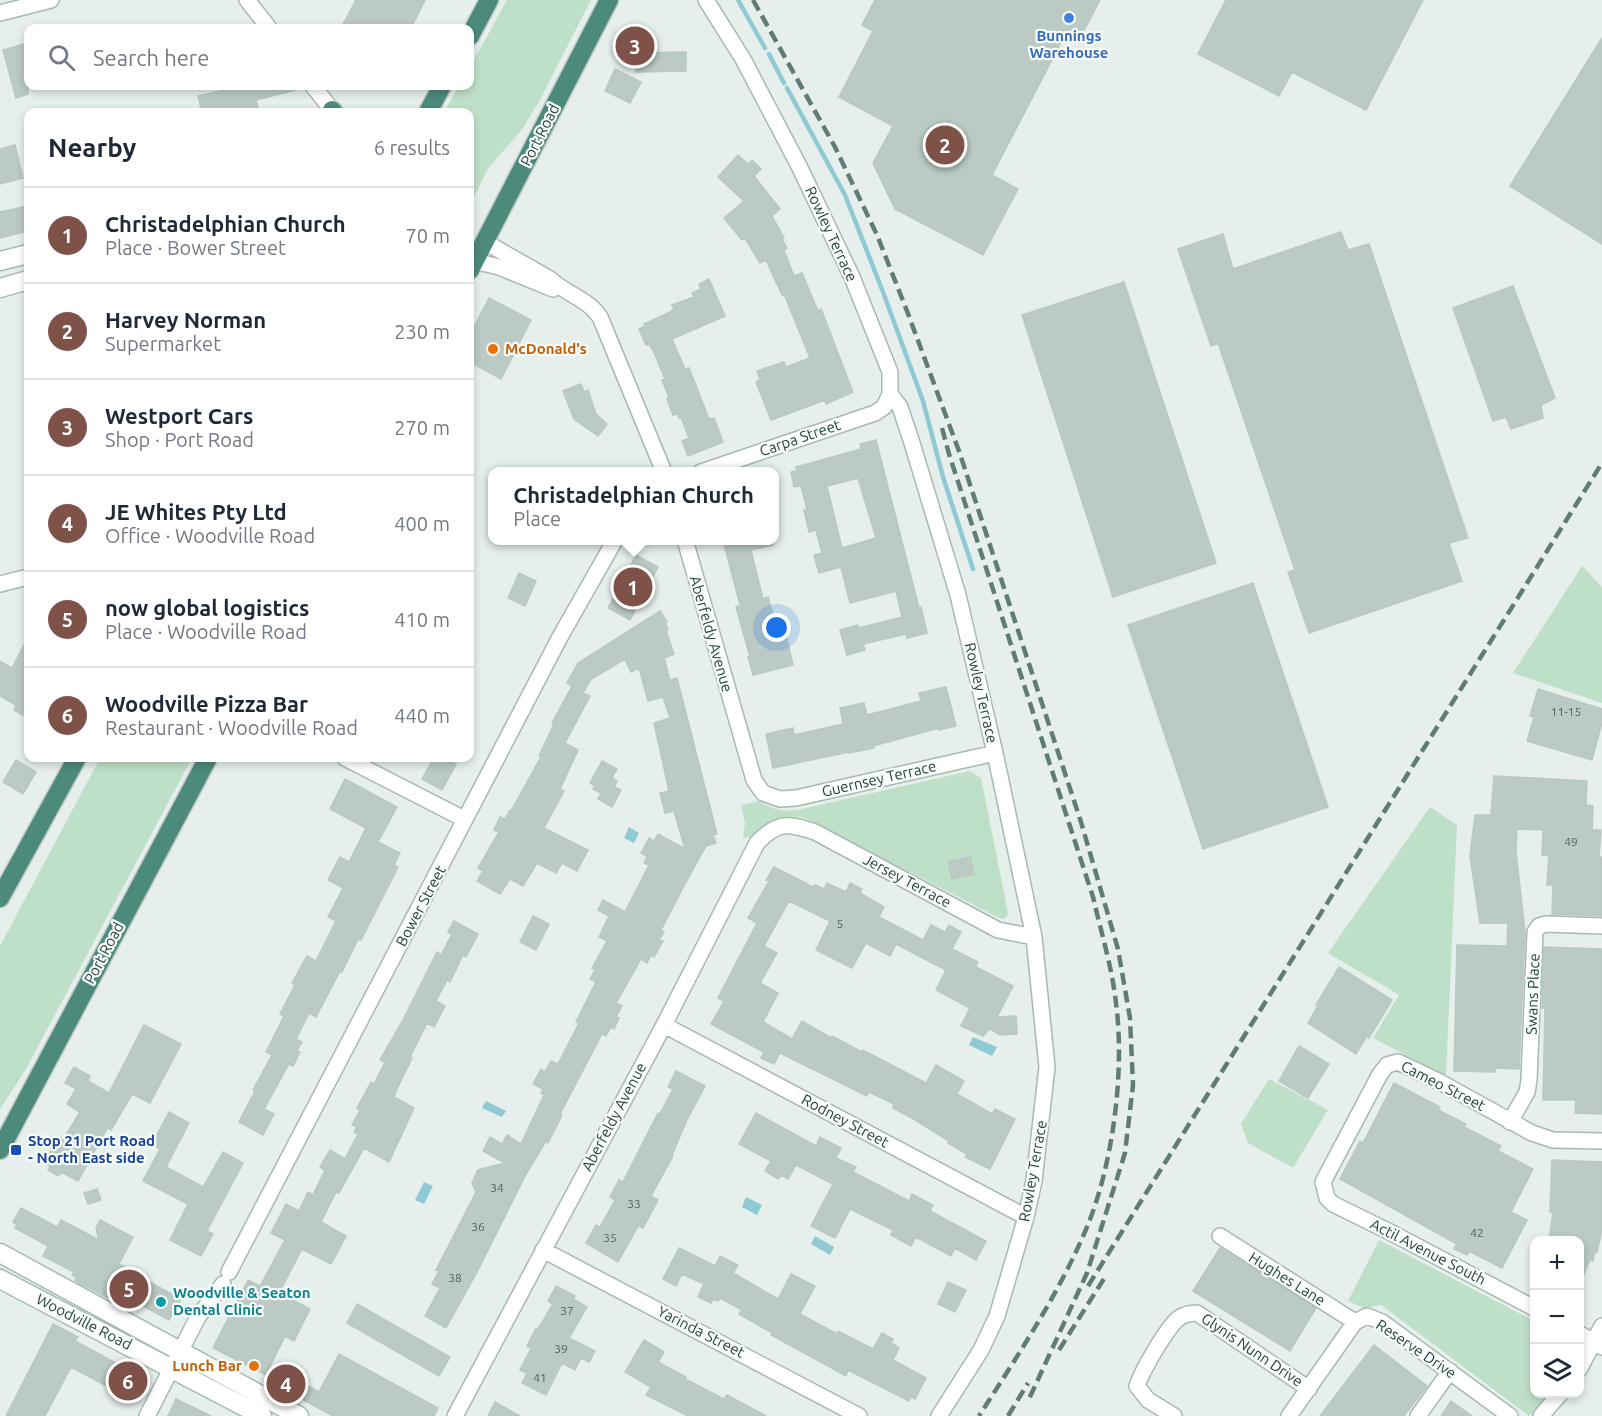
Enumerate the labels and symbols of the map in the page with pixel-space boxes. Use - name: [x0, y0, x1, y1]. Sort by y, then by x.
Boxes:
- marker: Bunnings Warehouse: [1062, 11, 1076, 25]
- pin: 3: [616, 24, 654, 68]
- place label: Bunnings Warehouse: [1030, 27, 1108, 61]
- street label: Port Road: [517, 101, 562, 169]
- pin: 2: [926, 122, 964, 168]
- street label: Rowley Terrace: [802, 184, 861, 284]
- place label: McDonald's: [505, 340, 587, 357]
- marker: McDonald's: [486, 342, 500, 356]
- street label: Carpa Street: [757, 416, 843, 459]
- pin: 1: [614, 564, 652, 610]
- street label: Aberfeldy Avenue: [687, 574, 736, 694]
- your location: [762, 613, 791, 642]
- street label: Rowley Terrace: [962, 641, 1001, 745]
- house number: 11-15: [1551, 705, 1581, 718]
- street label: Guernsey Terrace: [820, 757, 938, 800]
- house number: 49: [1564, 835, 1578, 848]
- street label: Jersey Terrace: [860, 850, 954, 911]
- street label: Bower Street: [392, 862, 449, 949]
- house number: 5: [837, 917, 843, 930]
- street label: Port Road: [80, 919, 127, 986]
- street label: Swans Place: [1523, 953, 1542, 1035]
- street label: Cameo Street: [1398, 1057, 1488, 1114]
- street label: Aberfeldy Avenue: [578, 1060, 649, 1174]
- street label: Rodney Street: [799, 1090, 892, 1151]
- street label: Rowley Terrace: [1015, 1119, 1050, 1223]
- place label: Stop 21 Port Road - North East side: [28, 1132, 155, 1166]
- marker: Stop 21 Port Road - North East side: [9, 1143, 23, 1157]
- house number: 34: [490, 1181, 504, 1194]
- house number: 33: [627, 1197, 641, 1210]
- street label: Actil Avenue South: [1368, 1215, 1489, 1288]
- house number: 36: [471, 1220, 485, 1233]
- house number: 42: [1470, 1226, 1484, 1239]
- house number: 35: [603, 1231, 617, 1244]
- street label: Hughes Lane: [1246, 1248, 1329, 1309]
- pin: 5: [110, 1266, 148, 1312]
- house number: 38: [448, 1271, 462, 1284]
- place label: Woodville & Seaton Dental Clinic: [173, 1284, 311, 1318]
- street label: Woodville Road: [34, 1290, 135, 1353]
- marker: Woodville & Seaton Dental Clinic: [154, 1295, 168, 1309]
- street label: Yarinda Street: [655, 1302, 748, 1361]
- house number: 37: [560, 1304, 574, 1317]
- street label: Glynis Nunn Drive: [1198, 1309, 1306, 1390]
- street label: Reserve Drive: [1373, 1316, 1460, 1382]
- house number: 39: [554, 1342, 568, 1355]
- place label: Lunch Bar: [172, 1357, 243, 1374]
- pin: 6: [108, 1358, 148, 1404]
- marker: Lunch Bar: [247, 1359, 261, 1373]
- pin: 4: [266, 1362, 306, 1406]
- house number: 41: [533, 1371, 547, 1384]

